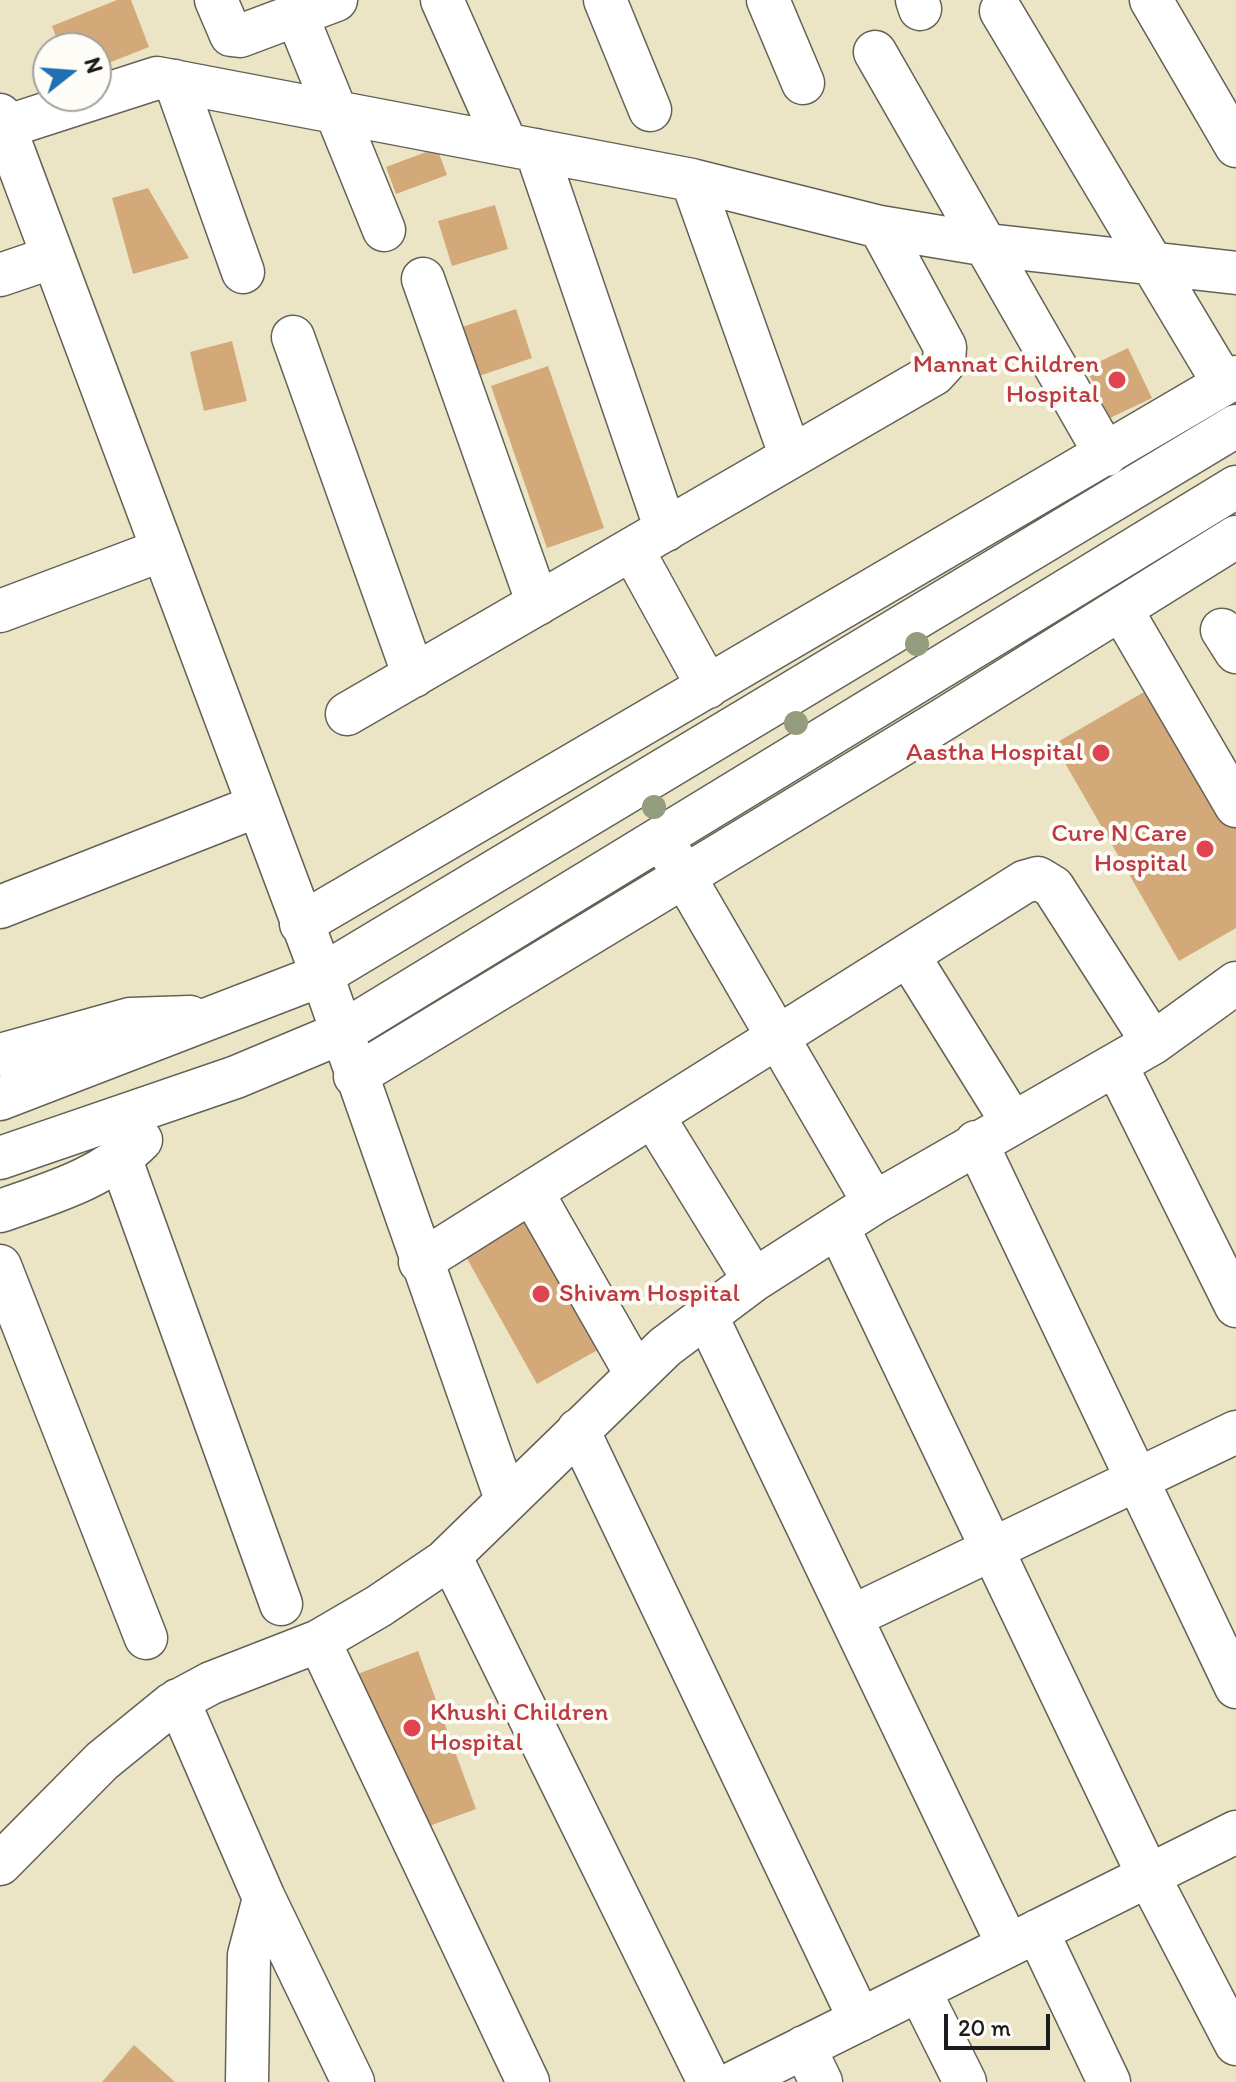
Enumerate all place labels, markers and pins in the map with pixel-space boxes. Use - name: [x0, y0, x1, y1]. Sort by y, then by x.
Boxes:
- place label: Mannat Children Hospital: [913, 349, 1099, 410]
- marker: Mannat Children Hospital: [1106, 369, 1128, 391]
- place label: Aastha Hospital: [906, 737, 1083, 769]
- marker: Aastha Hospital: [1090, 742, 1112, 764]
- place label: Cure N Care Hospital: [1051, 818, 1187, 880]
- marker: Cure N Care Hospital: [1194, 838, 1216, 860]
- place label: Shivam Hospital: [559, 1278, 740, 1310]
- marker: Shivam Hospital: [530, 1283, 552, 1305]
- place label: Khushi Children Hospital: [430, 1697, 608, 1758]
- marker: Khushi Children Hospital: [401, 1717, 423, 1739]

